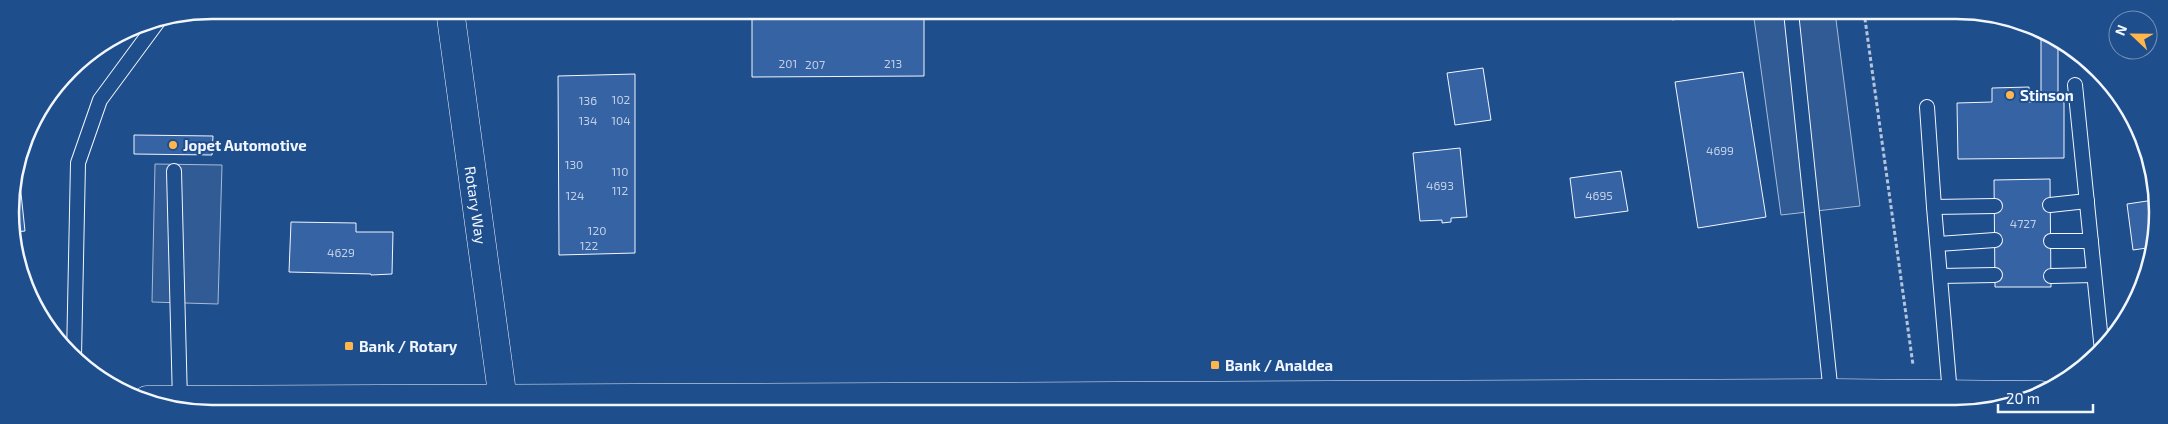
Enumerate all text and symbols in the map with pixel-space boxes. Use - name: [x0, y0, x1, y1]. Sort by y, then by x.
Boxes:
- north arrow: [2108, 10, 2158, 60]
- text: N: [2111, 22, 2130, 38]
- house number: 201: [779, 56, 797, 70]
- house number: 213: [884, 56, 902, 70]
- house number: 207: [805, 57, 825, 71]
- place label: Stinson: [2020, 86, 2074, 104]
- marker: Stinson: [2004, 89, 2016, 101]
- house number: 102: [612, 92, 631, 106]
- house number: 136: [579, 93, 597, 107]
- house number: 134: [579, 113, 597, 127]
- house number: 104: [611, 113, 631, 127]
- place label: Jopet Automotive: [183, 136, 307, 154]
- marker: Jopet Automotive: [167, 139, 179, 151]
- house number: 4699: [1706, 143, 1734, 157]
- house number: 130: [565, 157, 583, 171]
- house number: 110: [612, 164, 628, 178]
- street label: Rotary Way: [462, 165, 490, 245]
- house number: 4693: [1426, 178, 1454, 192]
- house number: 112: [612, 183, 628, 197]
- house number: 124: [566, 188, 584, 202]
- house number: 4695: [1585, 188, 1613, 202]
- house number: 4727: [2010, 216, 2036, 230]
- house number: 120: [588, 223, 606, 237]
- house number: 122: [580, 238, 598, 252]
- house number: 4629: [327, 245, 355, 259]
- place label: Bank / Rotary: [359, 337, 458, 356]
- marker: Bank / Rotary: [343, 340, 355, 352]
- place label: Bank / Analdea: [1225, 356, 1333, 374]
- marker: Bank / Analdea: [1209, 359, 1221, 371]
- scale bar: [1998, 382, 2093, 414]
- text: 20 m: [2006, 389, 2040, 407]

